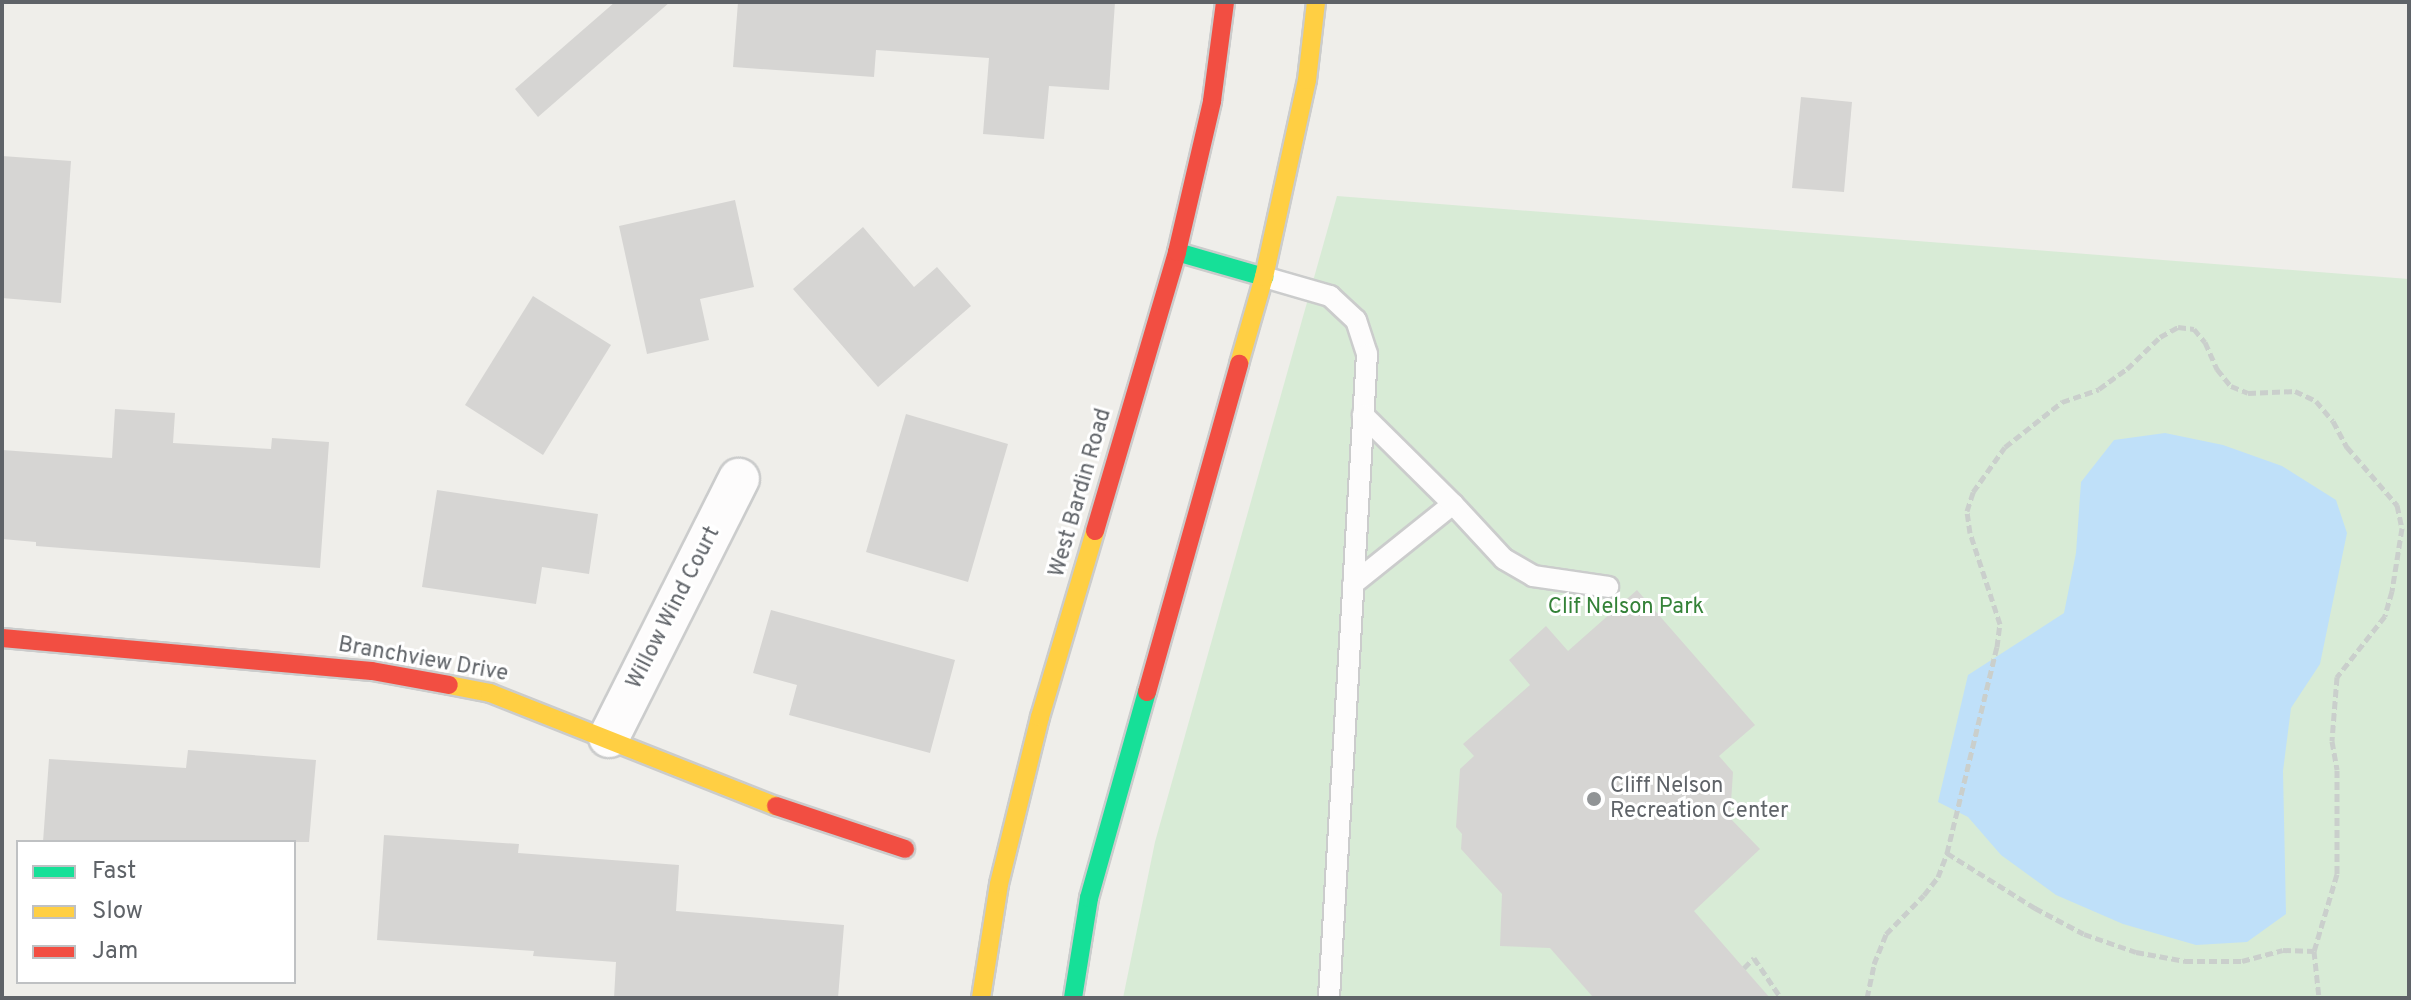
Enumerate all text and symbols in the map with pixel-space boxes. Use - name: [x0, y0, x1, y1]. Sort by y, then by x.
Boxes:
- street label: West Bardin Road: [1044, 406, 1118, 580]
- street label: Willow Wind Court: [622, 522, 726, 694]
- park label: Clif Nelson Park: [1548, 595, 1704, 621]
- street label: Branchview Drive: [336, 632, 510, 688]
- place label: Cliff Nelson Recreation Center: [1610, 773, 1789, 824]
- marker: Cliff Nelson Recreation Center: [1585, 790, 1603, 808]
- legend: [16, 840, 296, 984]
- text: Fast: [92, 857, 136, 887]
- text: Slow: [92, 897, 143, 927]
- text: Jam: [92, 937, 138, 967]

